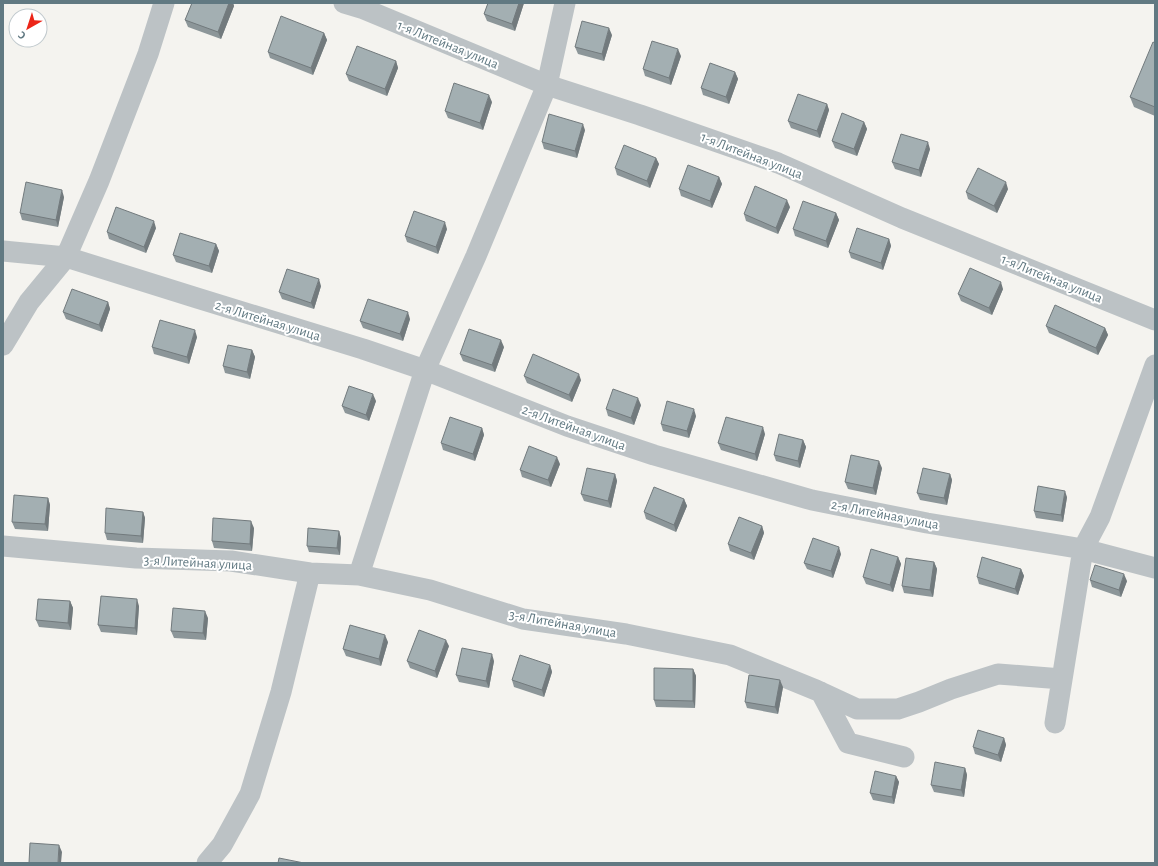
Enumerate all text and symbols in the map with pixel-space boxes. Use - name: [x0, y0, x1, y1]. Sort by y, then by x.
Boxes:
- north arrow: [8, 8, 48, 48]
- street label: 1-я Литейная улица: [395, 18, 501, 72]
- text: С: [16, 29, 28, 42]
- street label: 1-я Литейная улица: [699, 130, 805, 182]
- street label: 1-я Литейная улица: [999, 252, 1105, 306]
- street label: 2-я Литейная улица: [213, 298, 323, 344]
- street label: 2-я Литейная улица: [520, 403, 628, 453]
- street label: 2-я Литейная улица: [830, 498, 940, 532]
- street label: 3-я Литейная улица: [143, 553, 253, 573]
- street label: 3-я Литейная улица: [508, 608, 618, 640]

